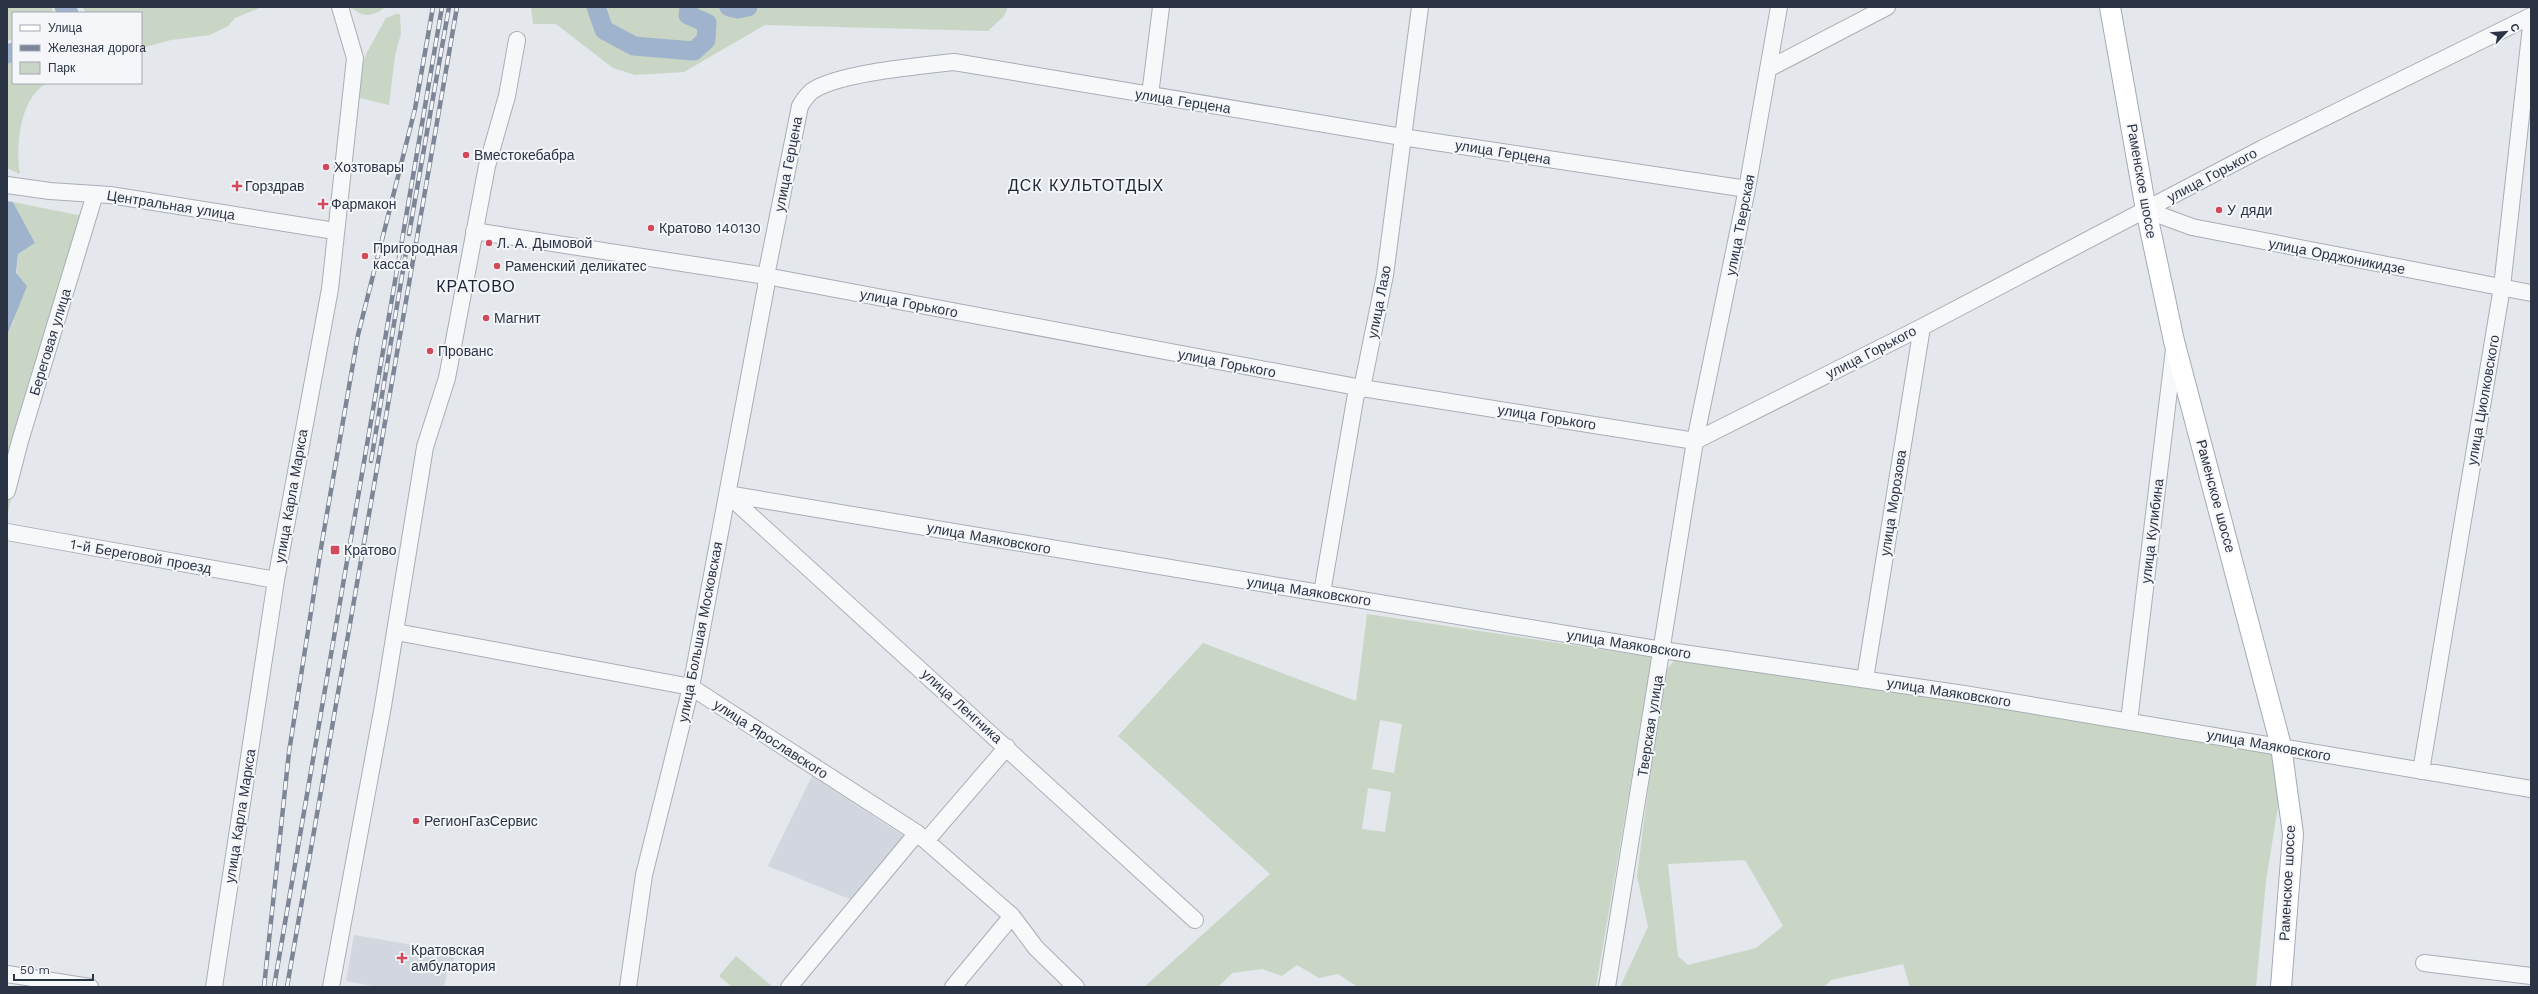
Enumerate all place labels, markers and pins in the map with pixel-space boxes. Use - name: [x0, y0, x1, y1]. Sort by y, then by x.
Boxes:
- place label: Вместокебабра: [474, 147, 575, 163]
- marker: Вместокебабра: [461, 150, 471, 160]
- place label: Хозтовары: [334, 159, 404, 175]
- marker: Хозтовары: [321, 162, 331, 172]
- place label: Горздрав: [245, 178, 304, 194]
- marker: Горздрав: [232, 181, 242, 191]
- place label: Фармакон: [331, 196, 396, 212]
- marker: Фармакон: [318, 199, 328, 209]
- place label: У дяди: [2227, 202, 2272, 218]
- marker: У дяди: [2214, 205, 2224, 215]
- place label: Кратово 140130: [659, 220, 761, 236]
- marker: Кратово 140130: [646, 223, 656, 233]
- place label: Л. А. Дымовой: [497, 235, 592, 251]
- marker: Л. А. Дымовой: [484, 238, 494, 248]
- place label: Пригородная касса: [373, 240, 458, 272]
- marker: Пригородная касса: [360, 251, 370, 261]
- place label: Раменский деликатес: [505, 258, 647, 274]
- marker: Раменский деликатес: [492, 261, 502, 271]
- place label: Магнит: [494, 310, 541, 326]
- marker: Магнит: [481, 313, 491, 323]
- place label: Прованс: [438, 343, 493, 359]
- marker: Прованс: [425, 346, 435, 356]
- place label: Кратово: [344, 542, 397, 558]
- marker: Кратово: [329, 544, 341, 556]
- place label: РегионГазСервис: [424, 813, 538, 829]
- marker: РегионГазСервис: [411, 816, 421, 826]
- place label: Кратовская амбулатория: [411, 942, 496, 974]
- marker: Кратовская амбулатория: [396, 952, 408, 964]

